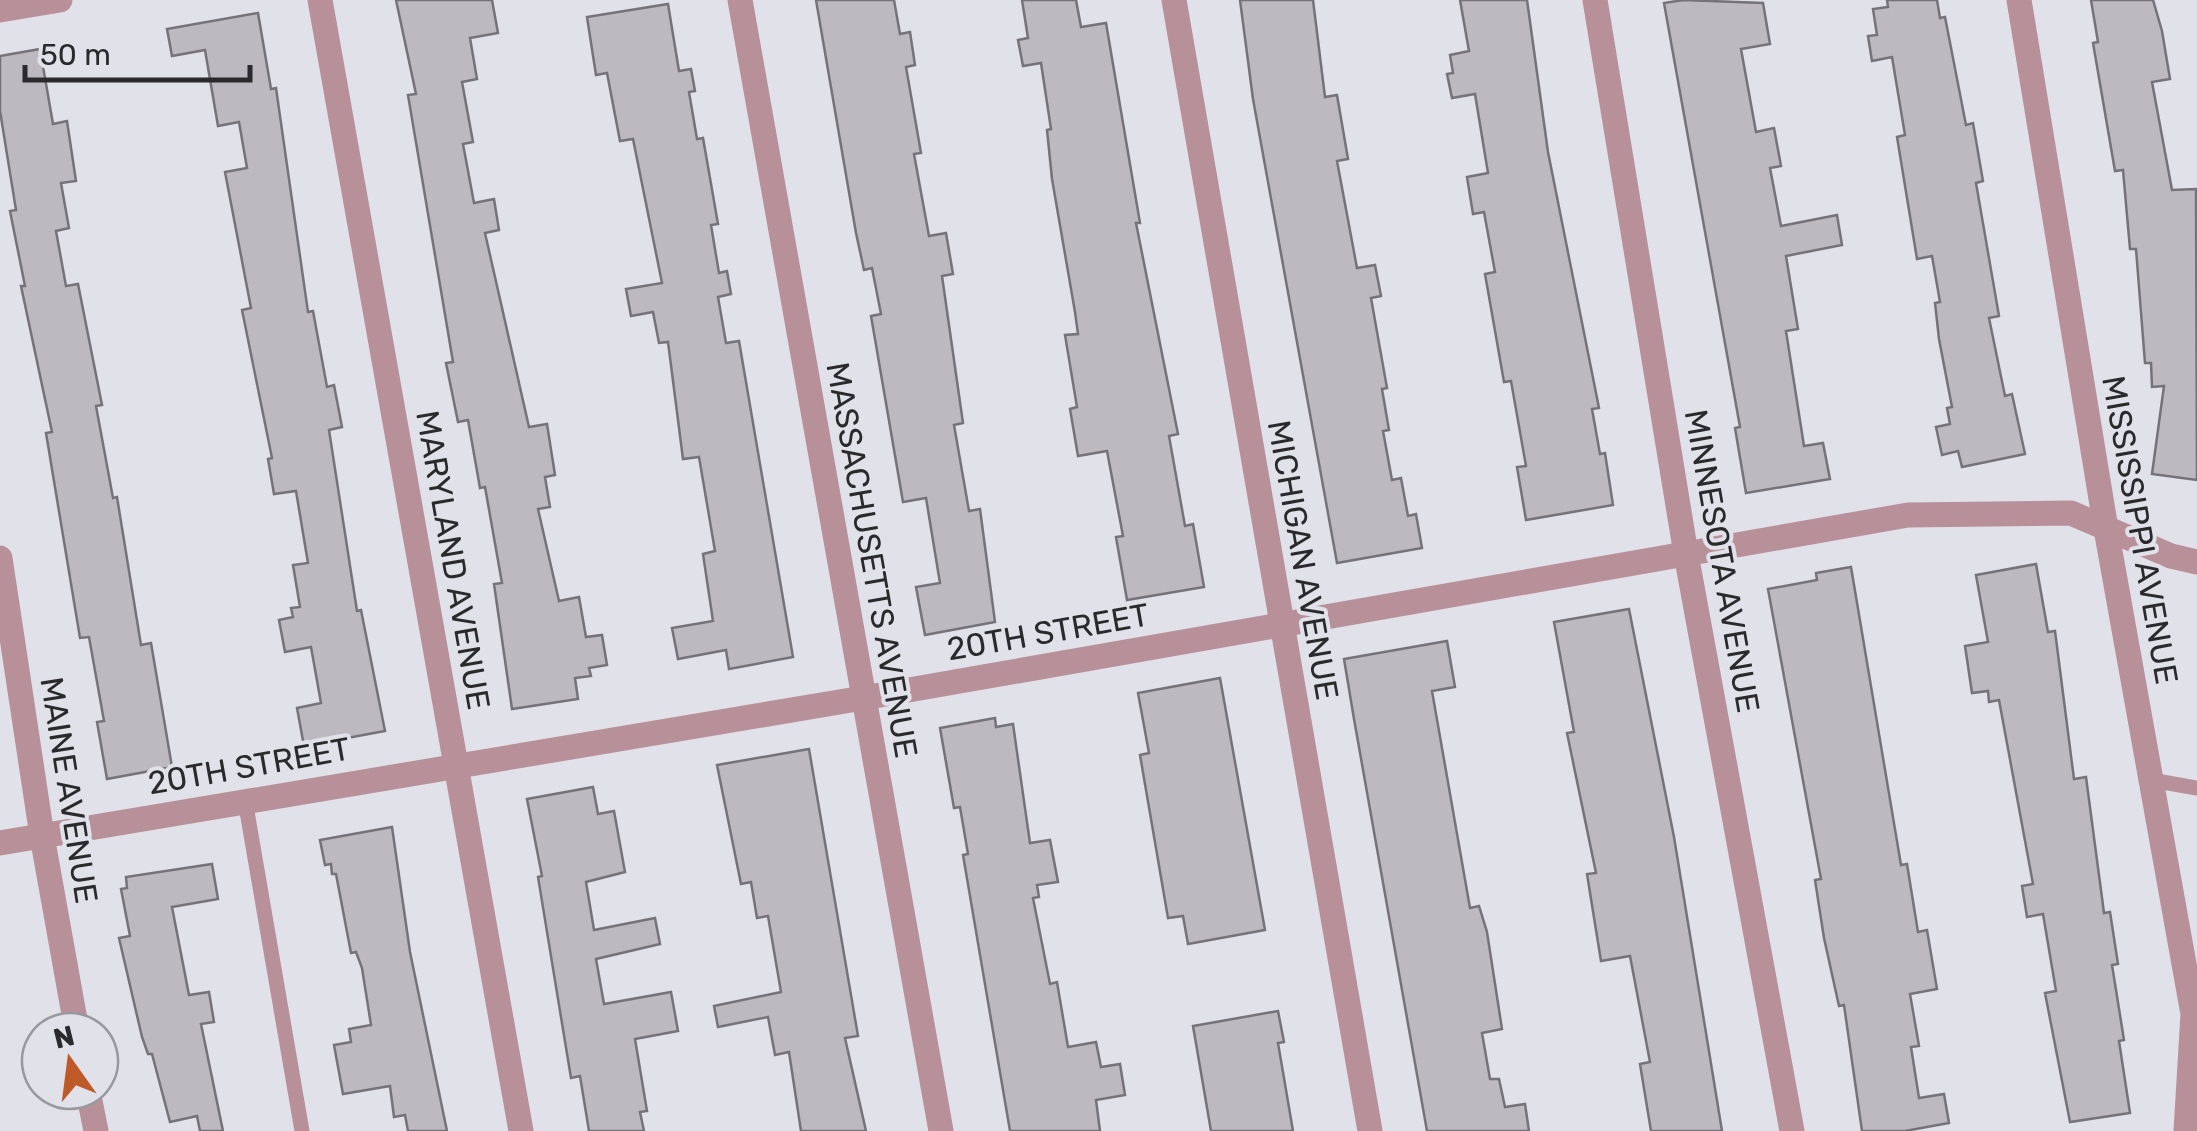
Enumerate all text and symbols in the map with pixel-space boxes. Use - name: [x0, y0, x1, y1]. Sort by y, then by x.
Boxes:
- scale bar: [25, 20, 250, 82]
- text: 50 m: [40, 37, 111, 73]
- street label: MASSACHUSETTS AVENUE: [818, 359, 926, 761]
- street label: MISSISSIPPI AVENUE: [2094, 373, 2186, 687]
- street label: MINNESOTA AVENUE: [1677, 406, 1767, 716]
- street label: MARYLAND AVENUE: [408, 408, 498, 712]
- street label: MICHIGAN AVENUE: [1260, 417, 1346, 703]
- street label: 20TH STREET: [944, 596, 1152, 668]
- street label: MAINE AVENUE: [32, 674, 106, 906]
- street label: 20TH STREET: [145, 730, 353, 802]
- north arrow: [20, 1011, 120, 1111]
- text: N: [50, 1019, 78, 1056]

